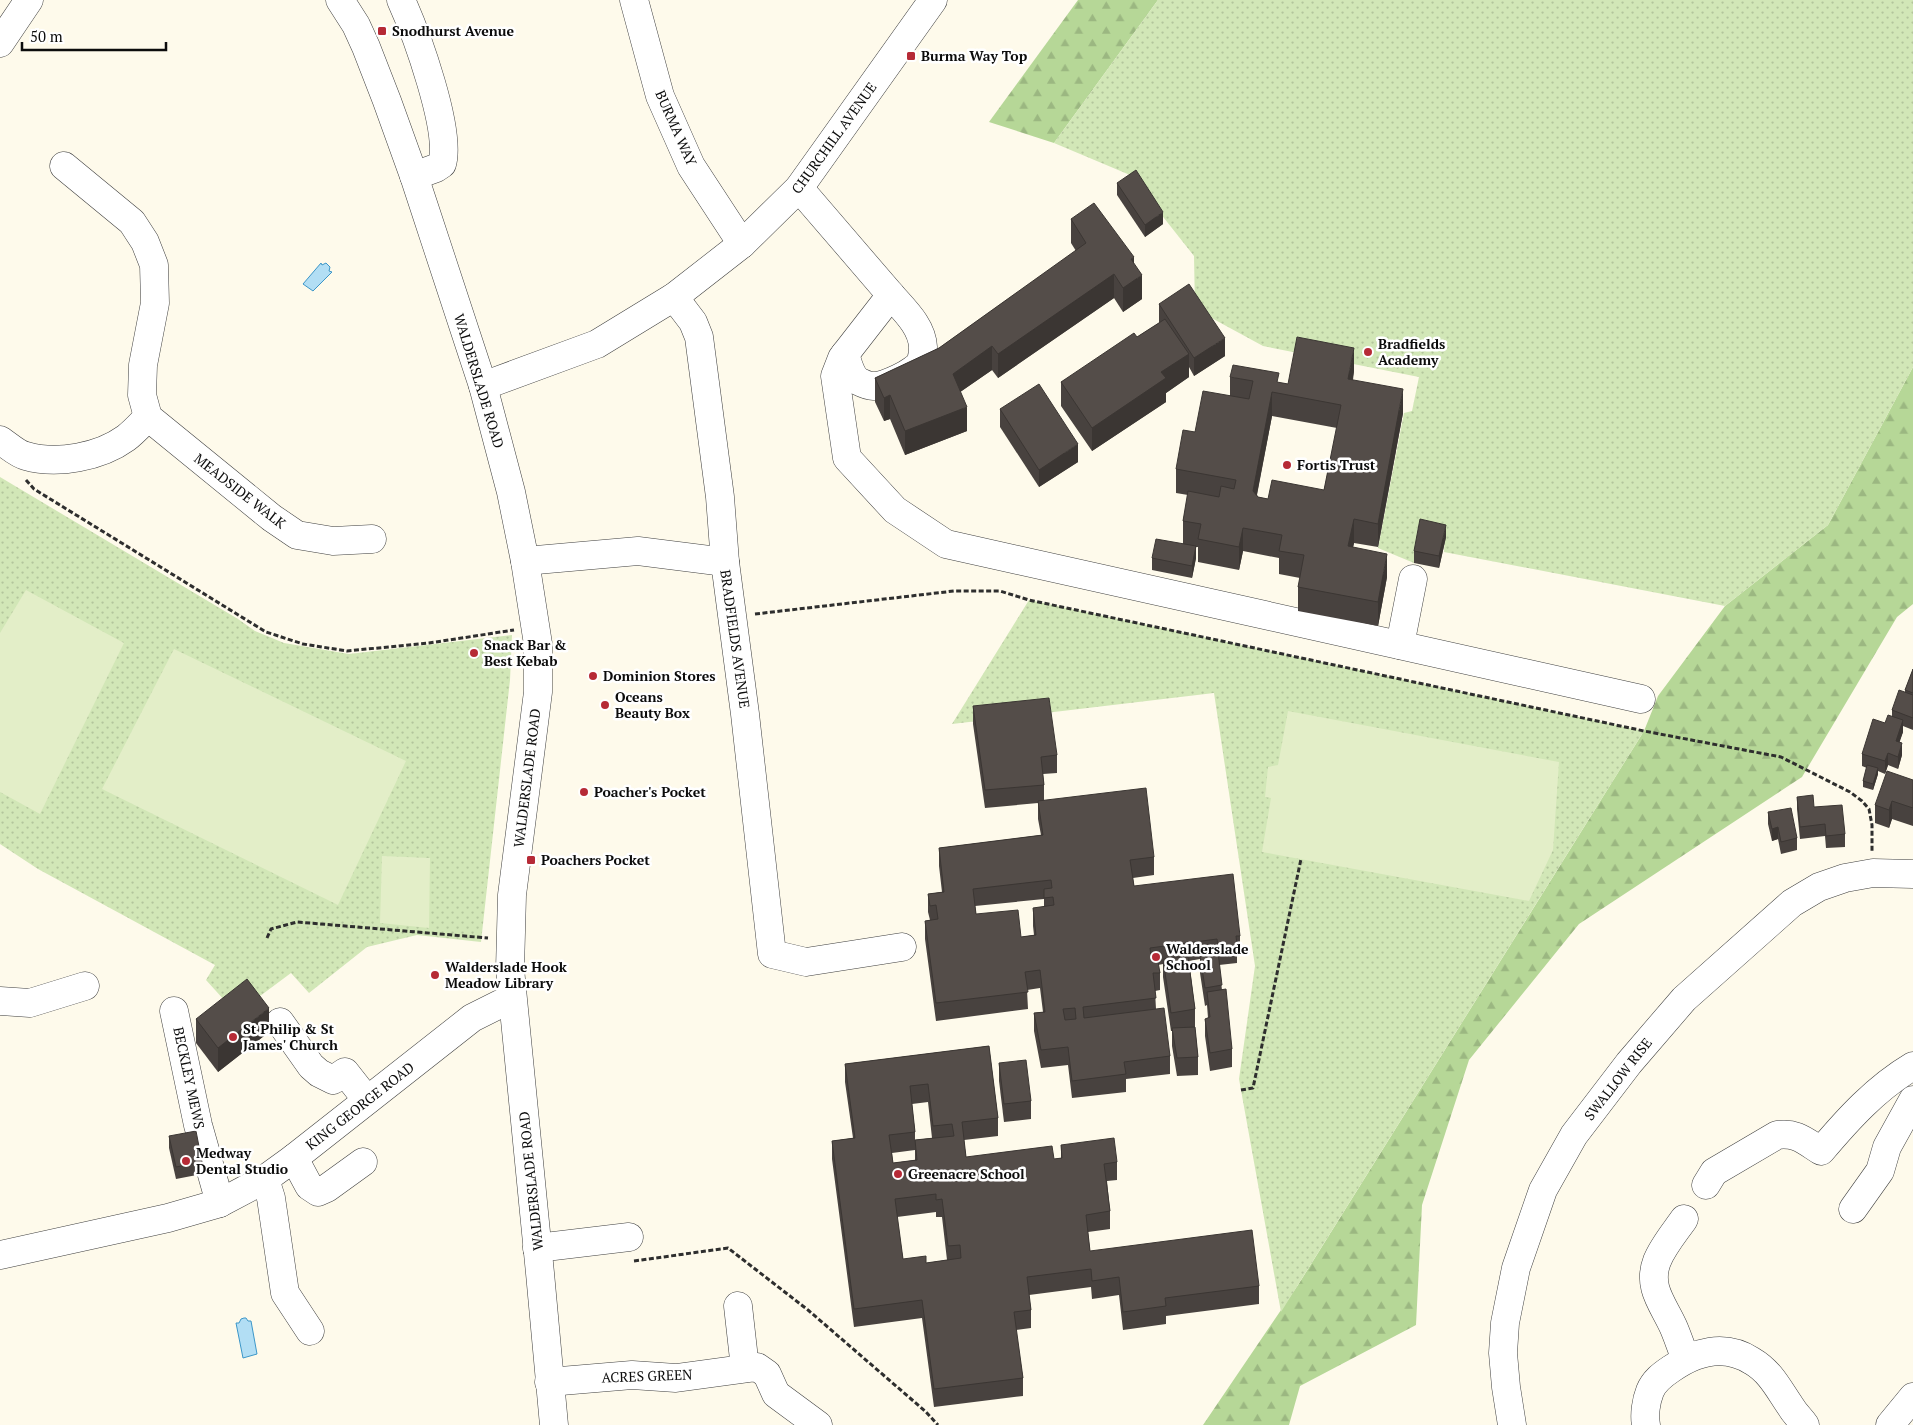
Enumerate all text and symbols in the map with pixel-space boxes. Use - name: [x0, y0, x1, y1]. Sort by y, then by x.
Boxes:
- scale bar: [22, 20, 166, 52]
- place label: Snodhurst Avenue: [392, 21, 515, 40]
- marker: Snodhurst Avenue: [376, 25, 388, 37]
- text: 50 m: [30, 26, 63, 46]
- place label: Burma Way Top: [921, 46, 1028, 65]
- marker: Burma Way Top: [905, 50, 917, 62]
- street label: CHURCHILL AVENUE: [787, 78, 880, 197]
- street label: BURMA WAY: [651, 87, 702, 169]
- street label: WALDERSLADE ROAD: [450, 311, 509, 451]
- place label: Bradfields Academy: [1378, 334, 1445, 369]
- marker: Bradfields Academy: [1362, 346, 1374, 358]
- street label: MEADSIDE WALK: [190, 449, 291, 533]
- place label: Fortis Trust: [1297, 455, 1376, 474]
- marker: Fortis Trust: [1281, 459, 1293, 471]
- street label: BRADFIELDS AVENUE: [716, 568, 755, 709]
- place label: Snack Bar & Best Kebab: [484, 635, 567, 670]
- marker: Snack Bar & Best Kebab: [468, 647, 480, 659]
- place label: Dominion Stores: [603, 666, 716, 685]
- marker: Dominion Stores: [587, 670, 599, 682]
- place label: Oceans Beauty Box: [615, 687, 690, 722]
- marker: Oceans Beauty Box: [599, 699, 611, 711]
- street label: WALDERSLADE ROAD: [509, 707, 544, 848]
- place label: Poacher's Pocket: [594, 782, 706, 801]
- marker: Poacher's Pocket: [578, 786, 590, 798]
- place label: Poachers Pocket: [541, 850, 650, 869]
- marker: Poachers Pocket: [525, 854, 537, 866]
- place label: Walderslade School: [1166, 939, 1249, 974]
- marker: Walderslade School: [1150, 951, 1162, 963]
- place label: Walderslade Hook Meadow Library: [445, 957, 568, 992]
- marker: Walderslade Hook Meadow Library: [429, 969, 441, 981]
- place label: St Philip & St James' Church: [243, 1019, 338, 1054]
- street label: BECKLEY MEWS: [169, 1025, 210, 1131]
- marker: St Philip & St James' Church: [227, 1031, 239, 1043]
- street label: SWALLOW RISE: [1579, 1034, 1656, 1124]
- street label: KING GEORGE ROAD: [302, 1057, 418, 1154]
- street label: WALDERSLADE ROAD: [514, 1110, 547, 1252]
- place label: Medway Dental Studio: [196, 1143, 288, 1178]
- marker: Medway Dental Studio: [180, 1155, 192, 1167]
- place label: Greenacre School: [908, 1164, 1025, 1183]
- marker: Greenacre School: [892, 1168, 904, 1180]
- street label: ACRES GREEN: [601, 1364, 693, 1387]

